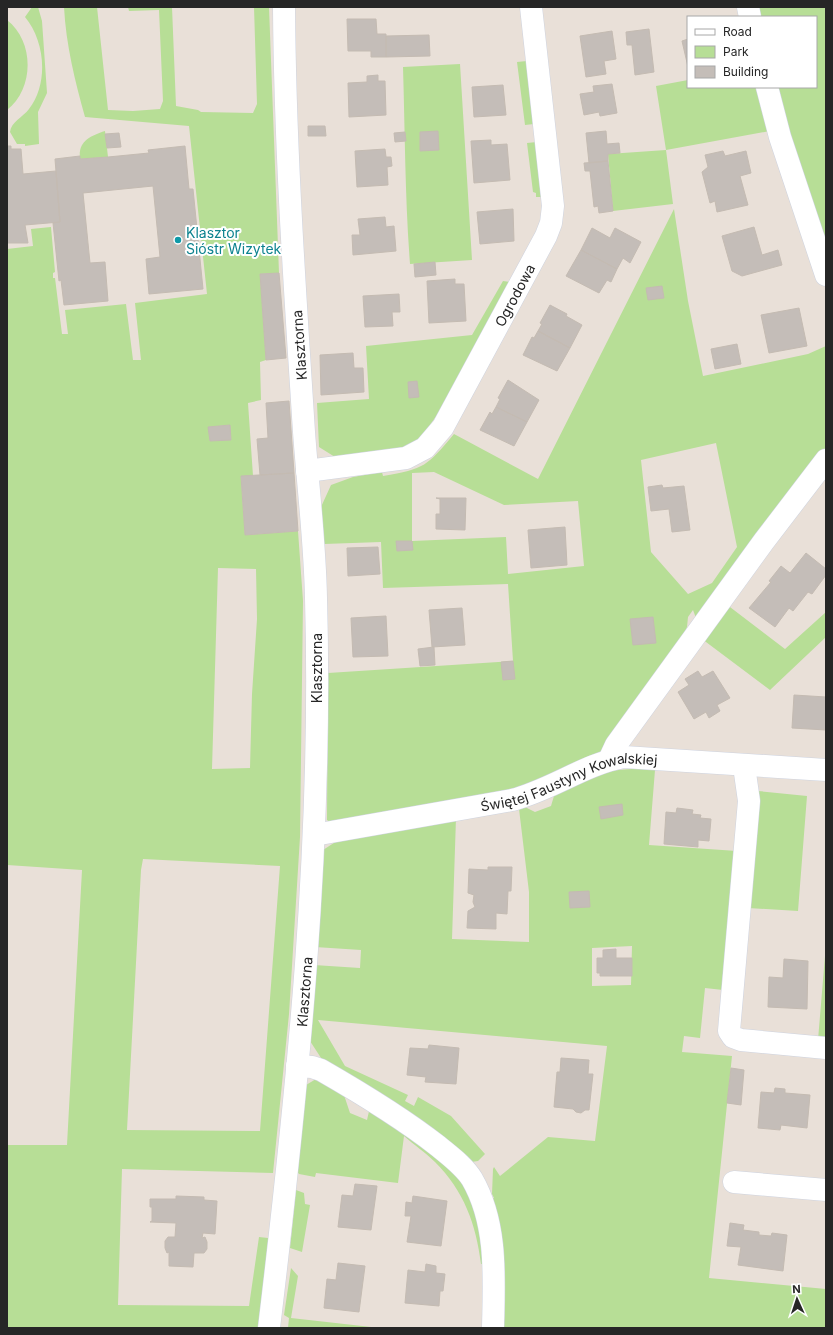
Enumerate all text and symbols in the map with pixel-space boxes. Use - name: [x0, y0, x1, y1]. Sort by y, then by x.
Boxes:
- legend: [687, 16, 817, 88]
- text: Road: [723, 24, 752, 39]
- text: Park: [723, 44, 749, 59]
- text: Building: [723, 64, 768, 79]
- place label: Klasztor Sióstr Wizytek: [186, 224, 282, 257]
- marker: Klasztor Sióstr Wizytek: [173, 235, 183, 245]
- street label: Ogrodowa: [490, 261, 538, 329]
- street label: Klasztorna: [288, 309, 310, 381]
- street label: Klasztorna: [308, 633, 325, 703]
- street label: Świętej Faustyny Kowalskiej: [479, 749, 658, 814]
- street label: Klasztorna: [292, 956, 315, 1028]
- north arrow: [777, 1279, 817, 1319]
- text: N: [792, 1282, 801, 1296]

